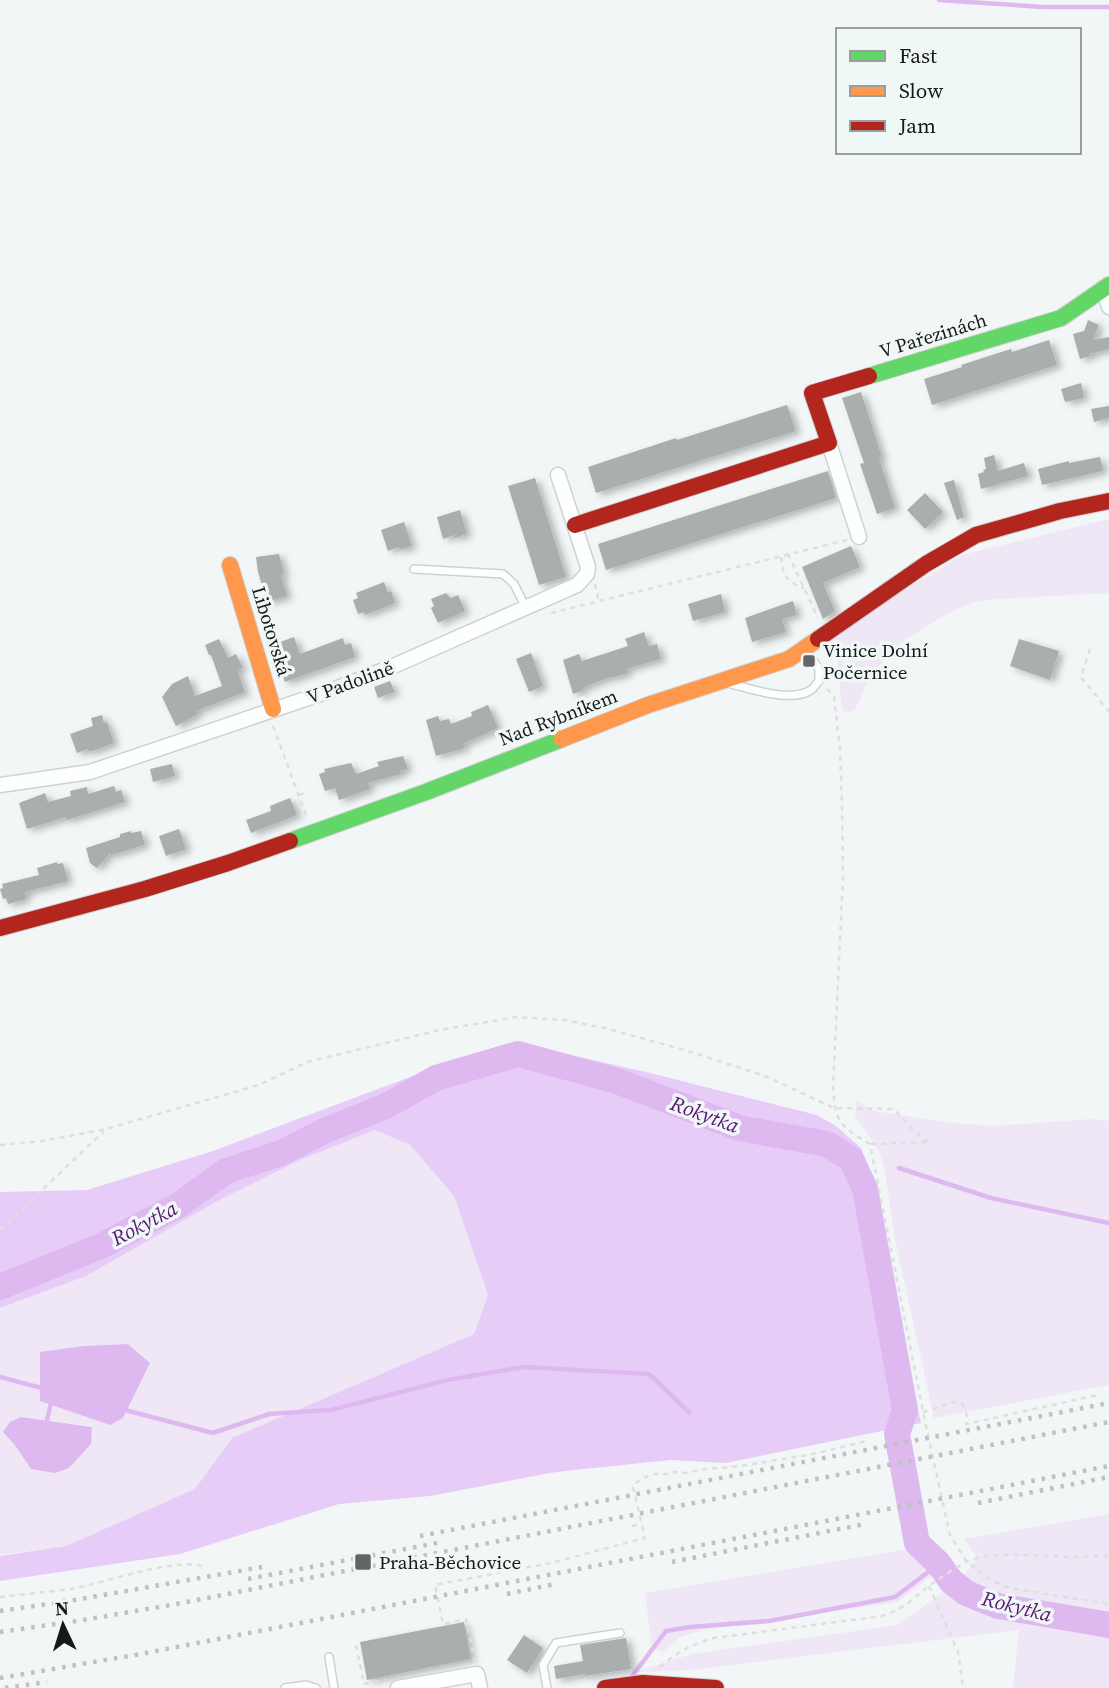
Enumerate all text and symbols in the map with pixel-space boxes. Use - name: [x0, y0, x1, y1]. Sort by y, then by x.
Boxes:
- legend: [836, 28, 1081, 154]
- text: Fast: [899, 41, 937, 70]
- text: Slow: [899, 76, 943, 105]
- text: Jam: [898, 111, 936, 140]
- street label: V Pařezinách: [876, 306, 990, 364]
- street label: Libotovská: [246, 583, 298, 679]
- place label: Vinice Dolní Počernice: [823, 637, 928, 685]
- marker: Vinice Dolní Počernice: [801, 653, 817, 669]
- street label: V Padolině: [303, 654, 397, 710]
- street label: Nad Rybníkem: [495, 682, 621, 752]
- water label: Rokytka: [666, 1088, 743, 1140]
- water label: Rokytka: [105, 1194, 182, 1253]
- place label: Praha-Běchovice: [379, 1549, 521, 1575]
- marker: Praha-Běchovice: [353, 1552, 373, 1572]
- water label: Rokytka: [978, 1583, 1055, 1629]
- north arrow: [28, 1590, 98, 1660]
- text: N: [54, 1595, 70, 1621]

